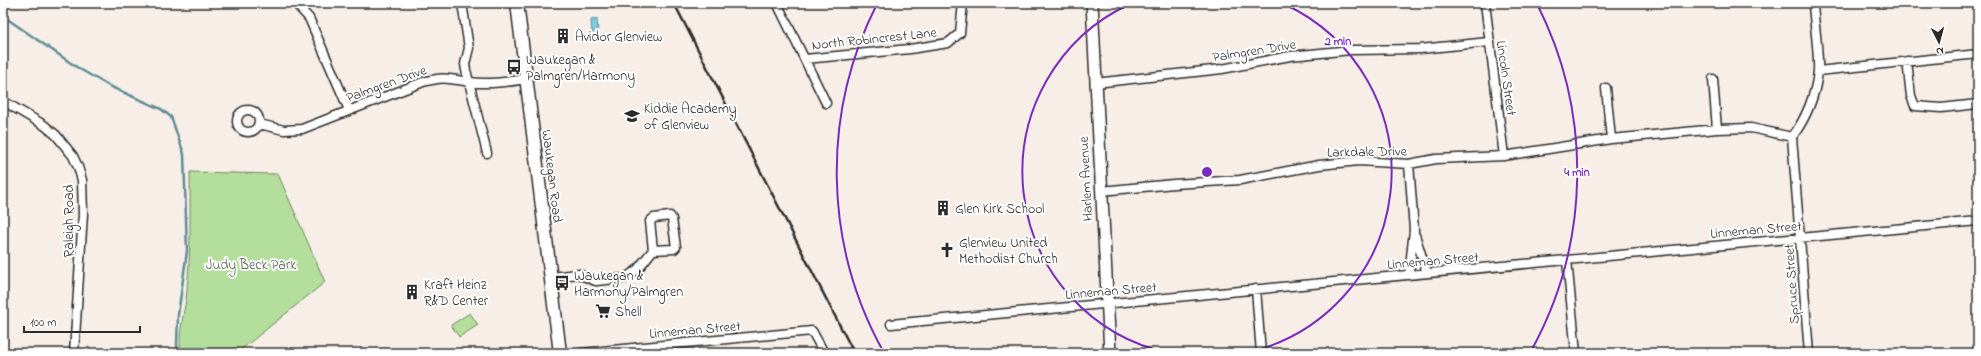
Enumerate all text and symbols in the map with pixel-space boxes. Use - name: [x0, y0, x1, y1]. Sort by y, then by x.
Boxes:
- street label: North Robincrest Lane: [811, 22, 938, 56]
- north arrow: [1919, 22, 1959, 62]
- building icon: Avidor Glenview: [554, 27, 572, 45]
- place label: Avidor Glenview: [575, 27, 662, 48]
- text: 2 min: [1324, 33, 1351, 51]
- street label: Palmgren Drive: [1211, 34, 1299, 69]
- street label: Lincoln Street: [1490, 39, 1521, 117]
- text: N: [1935, 43, 1944, 59]
- place label: Waukegan & Palmgren/Harmony: [526, 50, 635, 88]
- bus stop icon: Waukegan & Palmgren/Harmony: [505, 58, 523, 76]
- street label: Palmgren Drive: [343, 60, 431, 110]
- place label: Kiddie Academy of Glenview: [644, 99, 737, 136]
- school or university icon: Kiddie Academy of Glenview: [623, 107, 641, 125]
- street label: Waukegan Road: [534, 129, 568, 224]
- street label: Harlem Avenue: [1074, 135, 1099, 222]
- street label: Larkdale Drive: [1327, 141, 1408, 164]
- text: 4 min: [1563, 164, 1590, 182]
- centre of rings: [1200, 165, 1214, 179]
- street label: Raleigh Road: [59, 184, 81, 257]
- building icon: Glen Kirk School: [934, 199, 952, 217]
- place label: Glen Kirk School: [955, 199, 1044, 220]
- street label: Linneman Street: [1709, 216, 1803, 245]
- place label: Glenview United Methodist Church: [959, 233, 1058, 270]
- church icon: Glenview United Methodist Church: [938, 241, 956, 259]
- street label: Spruce Street: [1779, 243, 1806, 325]
- street label: Linneman Street: [1386, 247, 1480, 276]
- park label: Judy Beck Park: [206, 255, 297, 277]
- place label: Waukegan & Harmony/Palmgren: [574, 266, 683, 304]
- bus stop icon: Waukegan & Harmony/Palmgren: [553, 274, 571, 292]
- place label: Kraft Heinz R&D Center: [424, 275, 489, 312]
- street label: Linneman Street: [1064, 277, 1158, 306]
- building icon: Kraft Heinz R&D Center: [403, 283, 421, 301]
- supermarket icon: Shell: [594, 302, 612, 320]
- place label: Shell: [615, 302, 642, 323]
- scale bar: [24, 308, 140, 334]
- text: 100 m: [30, 314, 57, 332]
- street label: Linneman Street: [648, 316, 742, 345]

